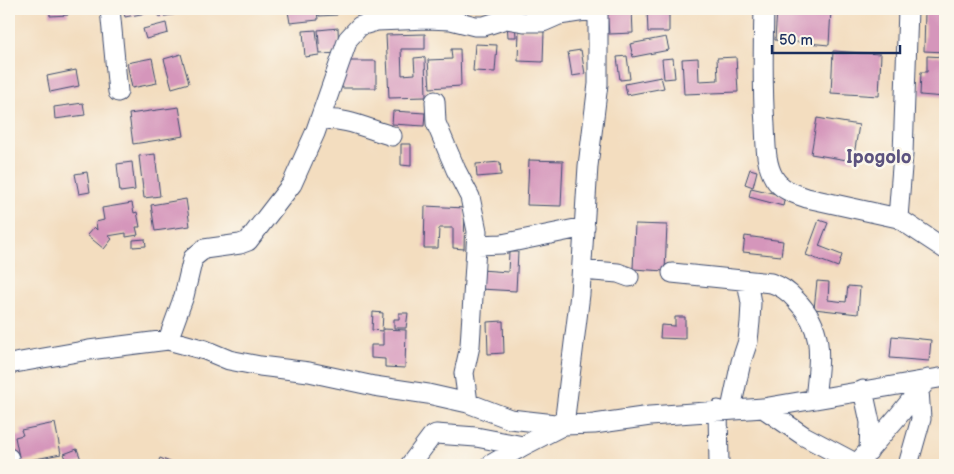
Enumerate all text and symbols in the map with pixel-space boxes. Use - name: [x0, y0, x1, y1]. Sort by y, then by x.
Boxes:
- scale bar: [772, 22, 899, 54]
- text: 50 m: [779, 31, 813, 50]
- district label: Ipogolo: [846, 146, 912, 169]

